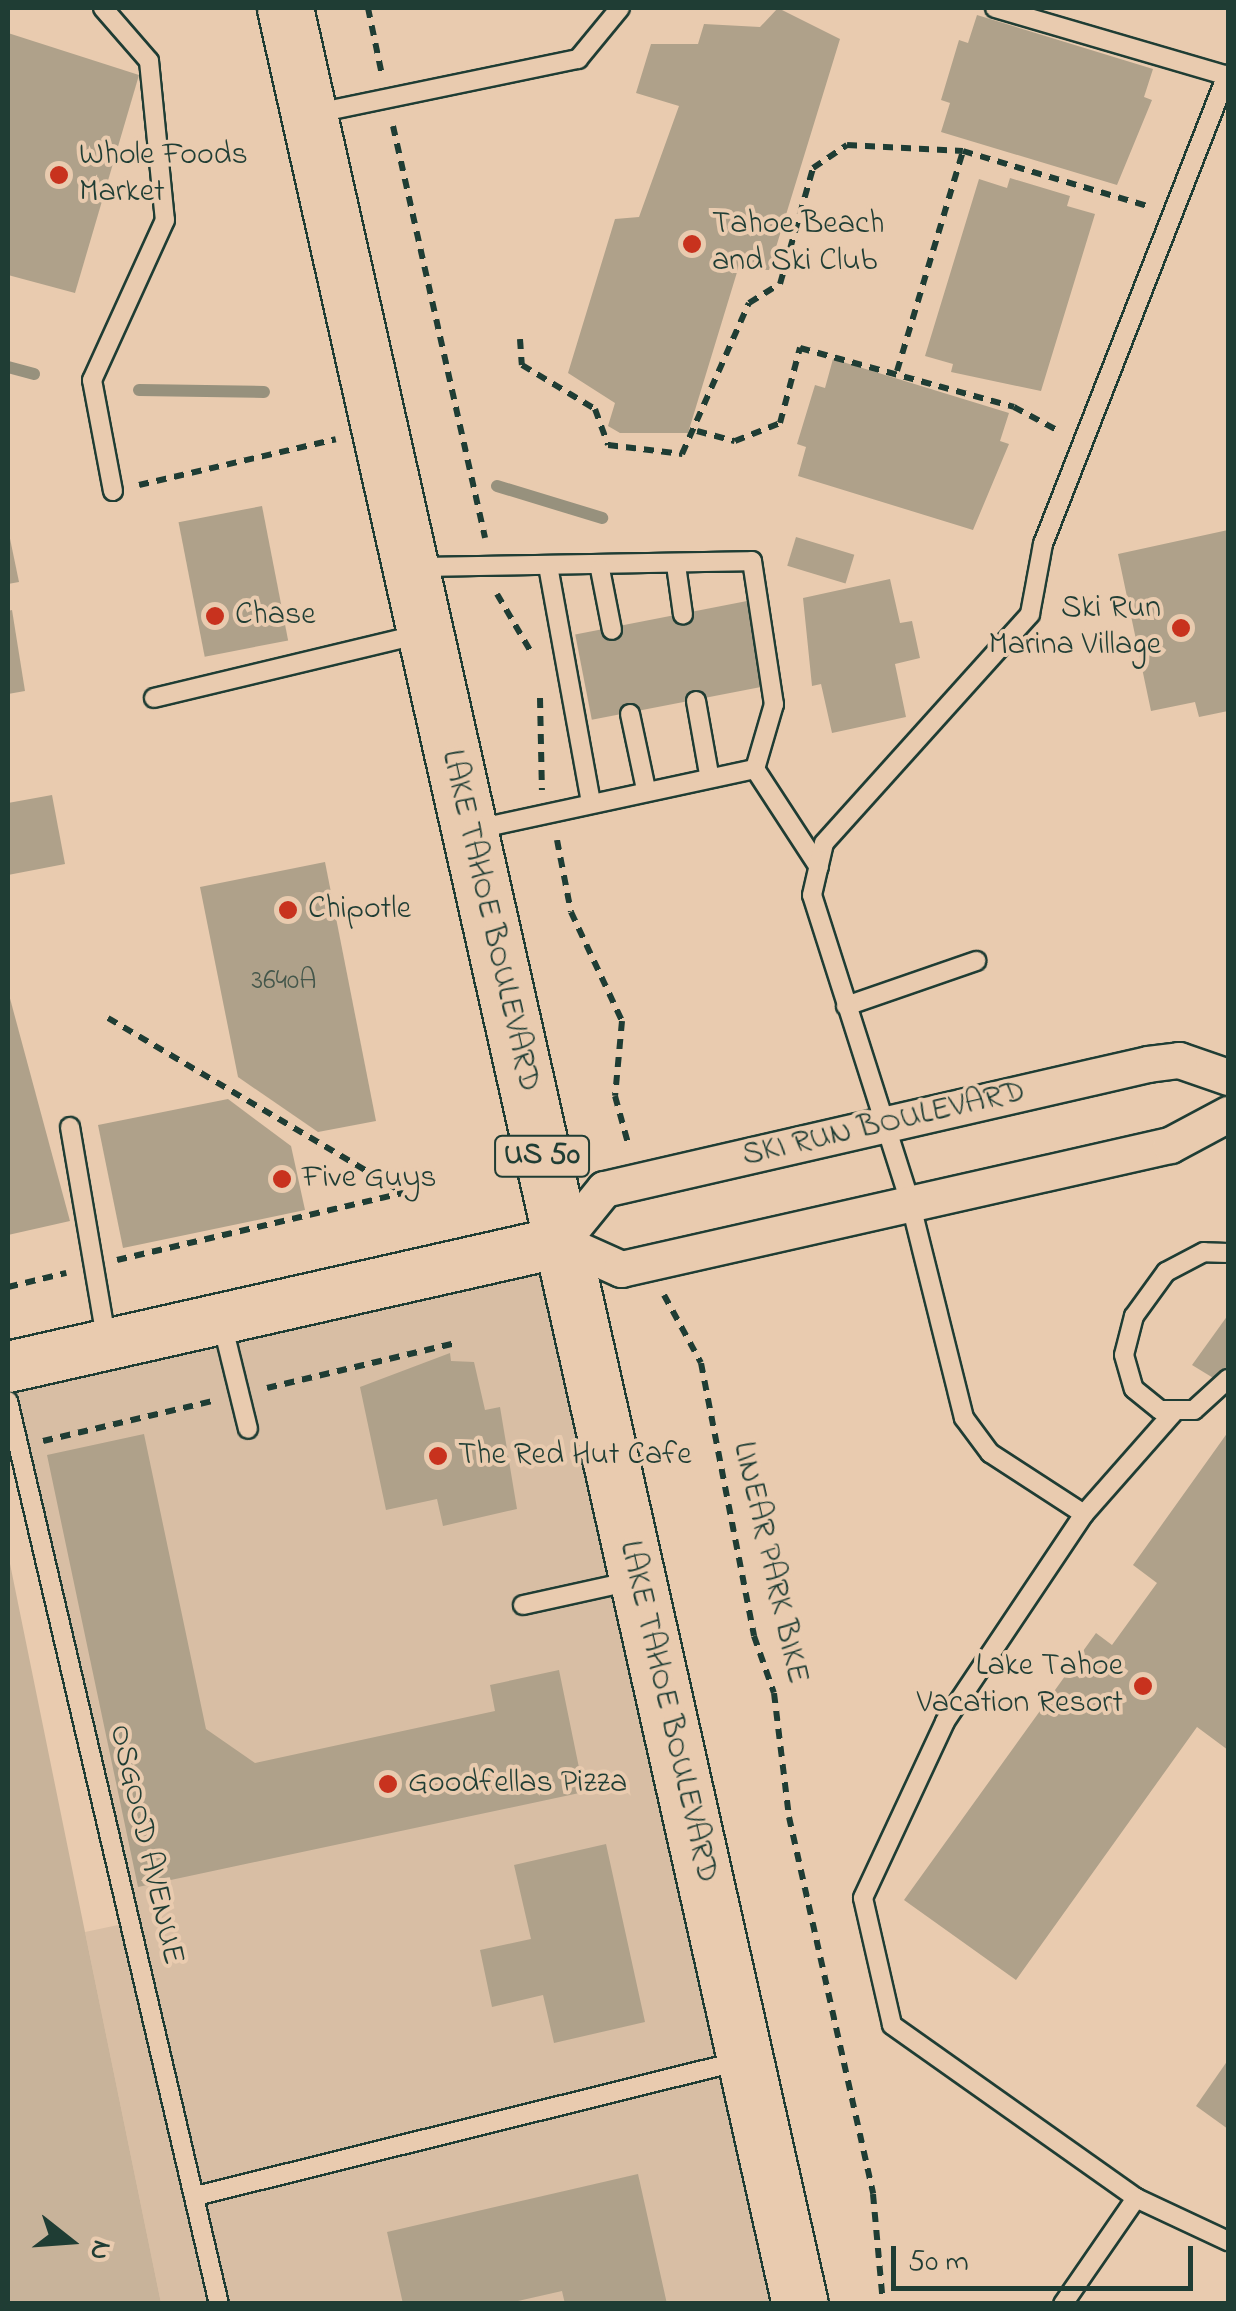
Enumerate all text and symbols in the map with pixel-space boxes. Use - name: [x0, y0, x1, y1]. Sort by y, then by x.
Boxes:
- place label: Whole Foods Market: [79, 138, 248, 213]
- marker: Whole Foods Market: [48, 164, 70, 186]
- place label: Tahoe Beach and Ski Club: [712, 207, 884, 282]
- marker: Tahoe Beach and Ski Club: [681, 233, 703, 255]
- place label: Ski Run Marina Village: [988, 591, 1161, 666]
- place label: Chase: [235, 597, 316, 635]
- marker: Chase: [204, 605, 226, 627]
- marker: Ski Run Marina Village: [1170, 617, 1192, 639]
- street label: LAKE TAHOE BOULEVARD: [431, 746, 547, 1096]
- place label: Chipotle: [308, 891, 411, 929]
- marker: Chipotle: [277, 899, 299, 921]
- house number: 3640A: [252, 965, 316, 999]
- street label: SKI RUN BOULEVARD: [739, 1074, 1029, 1176]
- road number: US 50: [492, 1131, 592, 1181]
- place label: Five Guys: [302, 1160, 436, 1198]
- marker: Five Guys: [271, 1168, 293, 1190]
- place label: The Red Hut Cafe: [458, 1437, 691, 1475]
- street label: LINEAR PARK BIKE: [722, 1438, 816, 1688]
- marker: The Red Hut Cafe: [427, 1445, 449, 1467]
- street label: LAKE TAHOE BOULEVARD: [609, 1537, 725, 1887]
- place label: Lake Tahoe Vacation Resort: [917, 1649, 1123, 1724]
- marker: Lake Tahoe Vacation Resort: [1132, 1675, 1154, 1697]
- street label: OSGOOD AVENUE: [99, 1721, 191, 1969]
- place label: Goodfellas Pizza: [408, 1765, 627, 1803]
- marker: Goodfellas Pizza: [377, 1773, 399, 1795]
- north arrow: [20, 2191, 120, 2291]
- scale bar: [896, 2226, 1198, 2288]
- text: N: [77, 2235, 122, 2265]
- text: 50 m: [908, 2241, 969, 2285]

